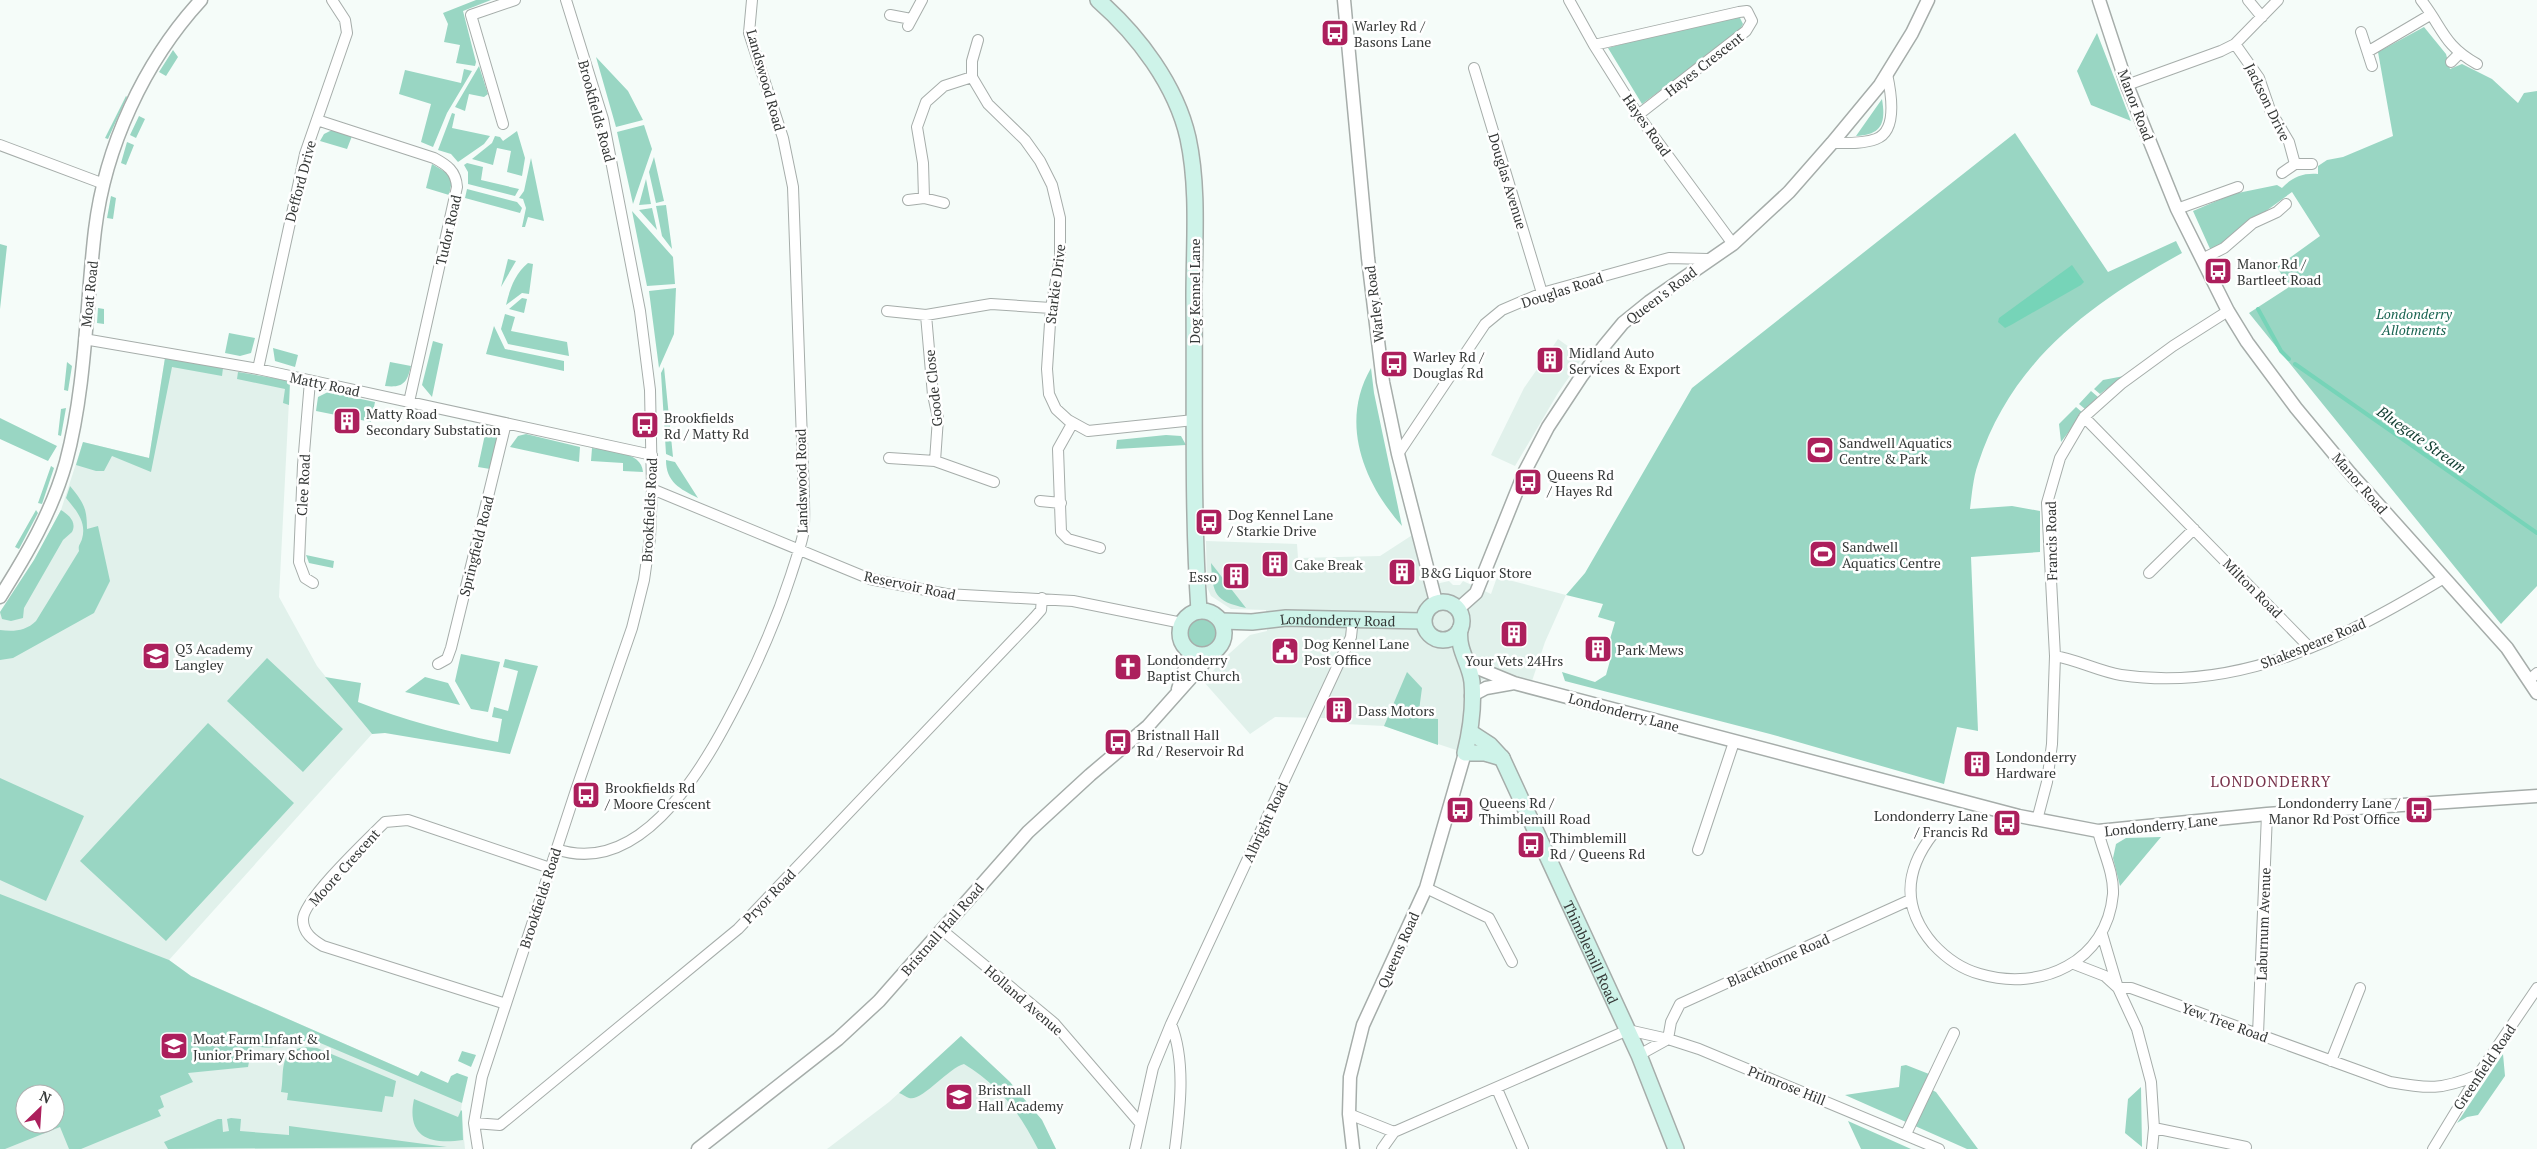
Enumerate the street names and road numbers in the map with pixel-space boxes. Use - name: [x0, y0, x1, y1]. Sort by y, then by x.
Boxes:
- street label: Landswood Road: [742, 27, 790, 133]
- street label: Hayes Crescent: [1661, 27, 1748, 101]
- street label: Brookfields Road: [574, 58, 620, 164]
- street label: Jackson Drive: [2241, 60, 2295, 144]
- street label: Manor Road: [2114, 66, 2158, 144]
- street label: Hayes Road: [1619, 90, 1676, 160]
- street label: Douglas Avenue: [1484, 131, 1532, 231]
- street label: Defford Drive: [280, 138, 320, 224]
- street label: Tudor Road: [431, 193, 465, 267]
- street label: Dog Kennel Lane: [1185, 238, 1204, 344]
- street label: Starkie Drive: [1041, 243, 1069, 325]
- street label: Moat Road: [76, 260, 102, 328]
- street label: Queen's Road: [1622, 262, 1701, 328]
- street label: Warley Road: [1360, 264, 1388, 344]
- street label: Douglas Road: [1519, 268, 1606, 312]
- street label: Goode Close: [920, 349, 946, 427]
- street label: Matty Road: [288, 367, 362, 401]
- street label: Landswood Road: [791, 428, 811, 534]
- street label: Manor Road: [2328, 448, 2392, 518]
- street label: Clee Road: [292, 453, 314, 516]
- street label: Brookfields Road: [637, 457, 661, 563]
- street label: Springfield Road: [454, 494, 498, 598]
- street label: Francis Road: [2041, 501, 2061, 581]
- street label: Milton Road: [2219, 554, 2287, 622]
- street label: Reservoir Road: [862, 566, 958, 604]
- street label: Londonderry Road: [1279, 608, 1396, 630]
- street label: Shakespeare Road: [2257, 613, 2369, 673]
- street label: Londonderry Lane: [1566, 688, 1682, 736]
- street label: Albright Road: [1238, 779, 1292, 865]
- street label: Londonderry Lane: [2103, 810, 2219, 840]
- street label: Moore Crescent: [304, 824, 384, 910]
- street label: Brookfields Road: [515, 845, 565, 951]
- street label: Pryor Road: [738, 865, 800, 927]
- street label: Laburnum Avenue: [2252, 867, 2274, 981]
- street label: Bristnall Hall Road: [896, 878, 988, 979]
- street label: Thimblemill Road: [1559, 897, 1623, 1007]
- street label: Queens Road: [1373, 909, 1423, 991]
- street label: Blackthorne Road: [1724, 929, 1832, 991]
- street label: Holland Avenue: [981, 961, 1067, 1039]
- street label: Yew Tree Road: [2179, 998, 2271, 1047]
- street label: Greenfield Road: [2448, 1020, 2520, 1114]
- street label: Primrose Hill: [1745, 1061, 1829, 1109]

